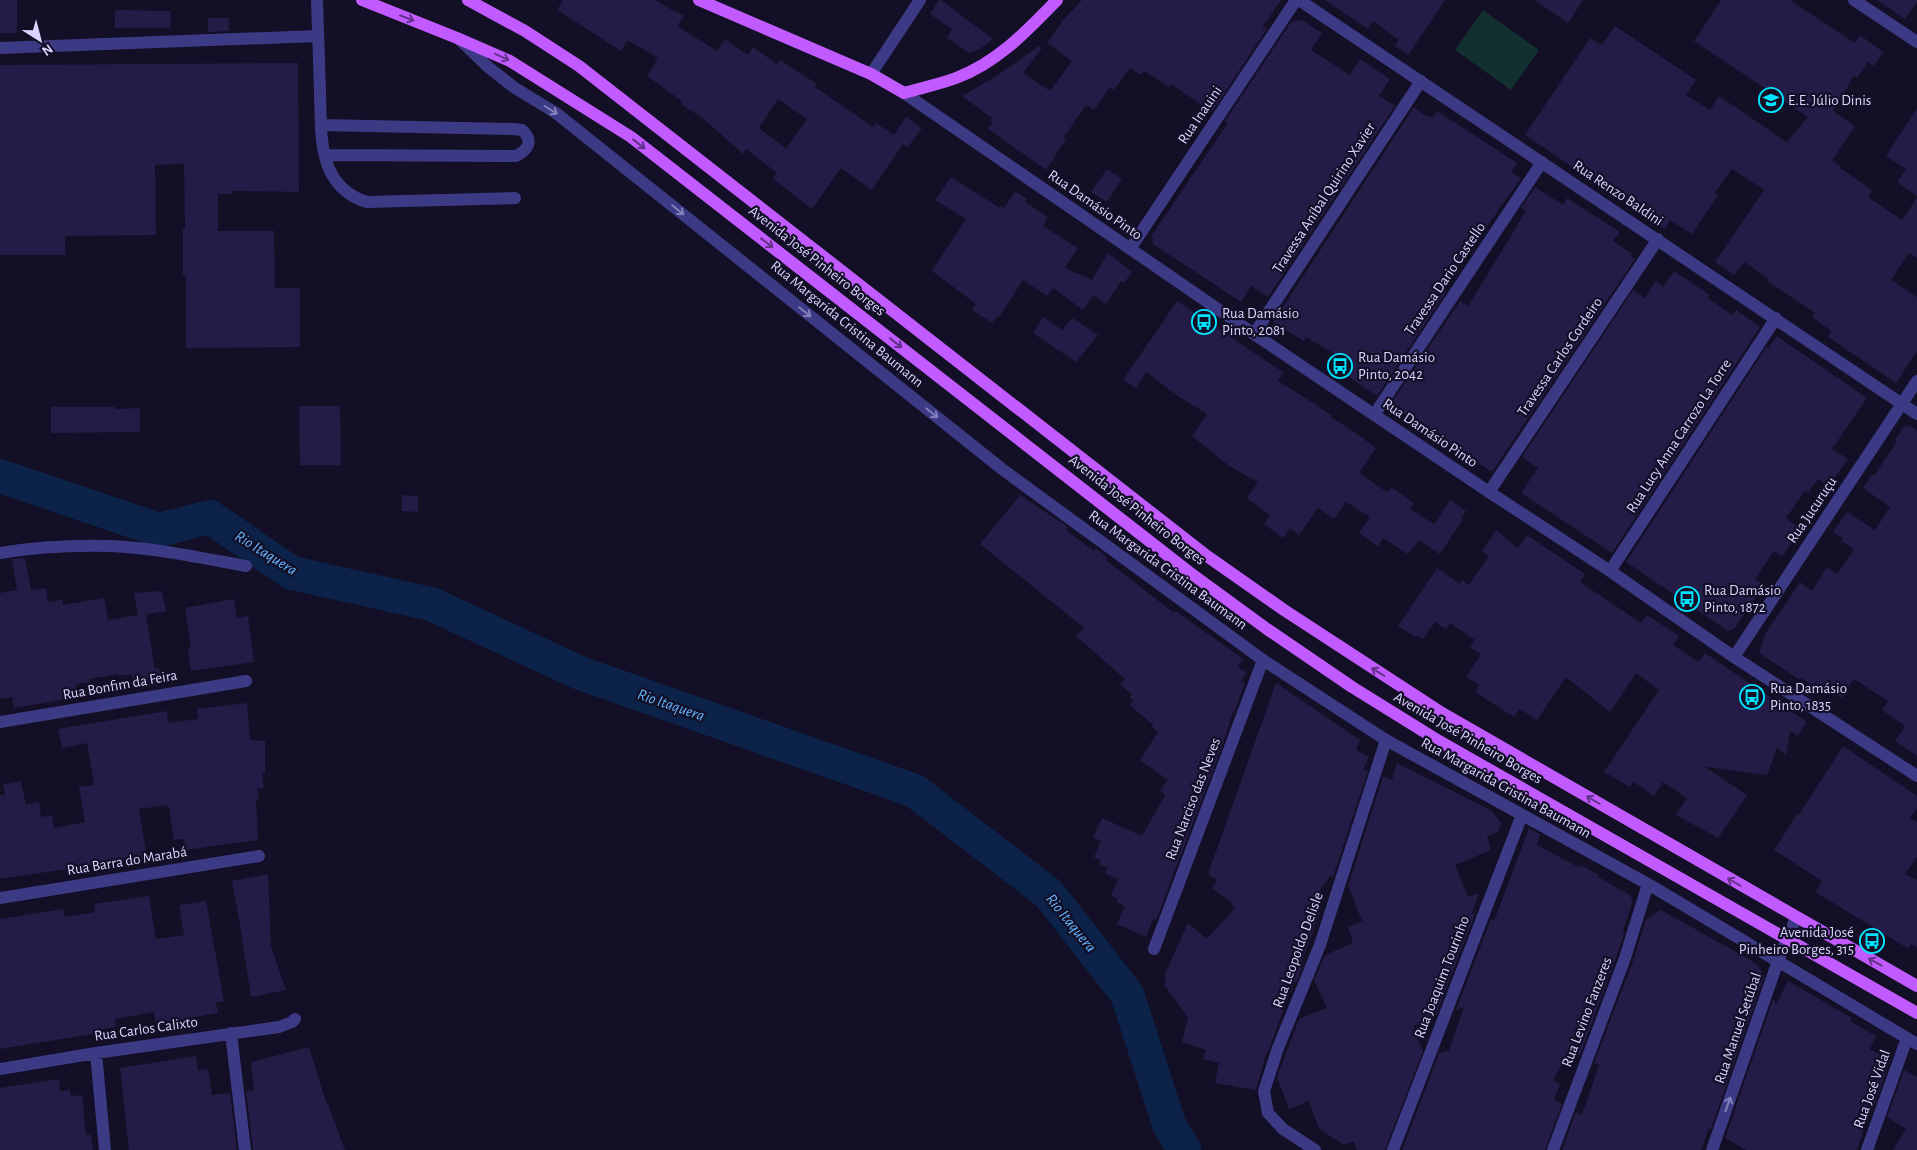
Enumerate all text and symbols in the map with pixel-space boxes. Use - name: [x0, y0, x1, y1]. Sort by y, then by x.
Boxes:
- one-way arrow: [399, 14, 414, 23]
- north arrow: [15, 15, 65, 65]
- text: N: [39, 41, 55, 58]
- one-way arrow: [494, 53, 509, 62]
- street label: Rua Inauini: [1175, 83, 1225, 147]
- school or university icon: E.E. Júlio Dinis: [1758, 87, 1784, 113]
- place label: E.E. Júlio Dinis: [1788, 93, 1871, 108]
- one-way arrow: [544, 104, 558, 115]
- street label: Travessa Aníbal Quirino Xavier: [1270, 120, 1378, 276]
- one-way arrow: [632, 138, 645, 149]
- street label: Rua Renzo Baldini: [1570, 157, 1666, 229]
- street label: Rua Damásio Pinto: [1045, 167, 1145, 243]
- street label: Avenida José Pinheiro Borges: [746, 203, 888, 319]
- one-way arrow: [672, 205, 685, 216]
- street label: Travessa Dario Castello: [1402, 220, 1488, 338]
- one-way arrow: [761, 238, 774, 249]
- street label: Rua Margarida Cristina Baumann: [768, 258, 926, 390]
- street label: Travessa Carlos Cordeiro: [1515, 295, 1605, 419]
- one-way arrow: [799, 306, 812, 317]
- place label: Rua Damásio Pinto, 2081: [1222, 306, 1299, 338]
- bus stop icon: Rua Damásio Pinto, 2081: [1191, 309, 1217, 335]
- one-way arrow: [889, 338, 903, 348]
- place label: Rua Damásio Pinto, 2042: [1358, 350, 1435, 382]
- bus stop icon: Rua Damásio Pinto, 2042: [1327, 353, 1353, 379]
- street label: Rua Lucy Anna Carrozo La Torre: [1624, 356, 1734, 516]
- street label: Rua Damásio Pinto: [1380, 396, 1480, 470]
- one-way arrow: [926, 408, 939, 419]
- street label: Avenida José Pinheiro Borges: [1066, 452, 1208, 568]
- street label: Rua Jucuruçu: [1784, 474, 1840, 546]
- street label: Rua Margarida Cristina Baumann: [1086, 508, 1250, 632]
- water label: Rio Itaquera: [232, 528, 300, 579]
- place label: Rua Damásio Pinto, 1872: [1704, 583, 1781, 615]
- bus stop icon: Rua Damásio Pinto, 1872: [1674, 586, 1700, 612]
- one-way arrow: [1372, 667, 1386, 677]
- street label: Rua Bonfim da Feira: [62, 668, 178, 702]
- place label: Rua Damásio Pinto, 1835: [1770, 681, 1847, 713]
- bus stop icon: Rua Damásio Pinto, 1835: [1739, 684, 1765, 710]
- water label: Rio Itaquera: [635, 686, 707, 725]
- street label: Avenida José Pinheiro Borges: [1391, 689, 1545, 787]
- street label: Rua Margarida Cristina Baumann: [1419, 735, 1593, 841]
- street label: Rua Narciso das Neves: [1163, 736, 1223, 862]
- one-way arrow: [1586, 795, 1601, 804]
- street label: Rua Barra do Marabá: [66, 844, 188, 878]
- one-way arrow: [1727, 876, 1741, 886]
- street label: Rua Leopoldo Delisle: [1270, 890, 1326, 1010]
- water label: Rio Itaquera: [1042, 891, 1099, 956]
- street label: Rua Joaquim Tourinho: [1412, 914, 1472, 1040]
- place label: Avenida José Pinheiro Borges, 315: [1739, 925, 1854, 957]
- bus stop icon: Avenida José Pinheiro Borges, 315: [1859, 928, 1885, 954]
- street label: Rua Levino Fanzeres: [1559, 955, 1615, 1069]
- one-way arrow: [1868, 957, 1882, 967]
- street label: Rua Manuel Setúbal: [1712, 970, 1764, 1086]
- street label: Rua Carlos Calixto: [93, 1014, 199, 1044]
- street label: Rua José Vidal: [1851, 1048, 1893, 1130]
- one-way arrow: [1724, 1097, 1733, 1112]

